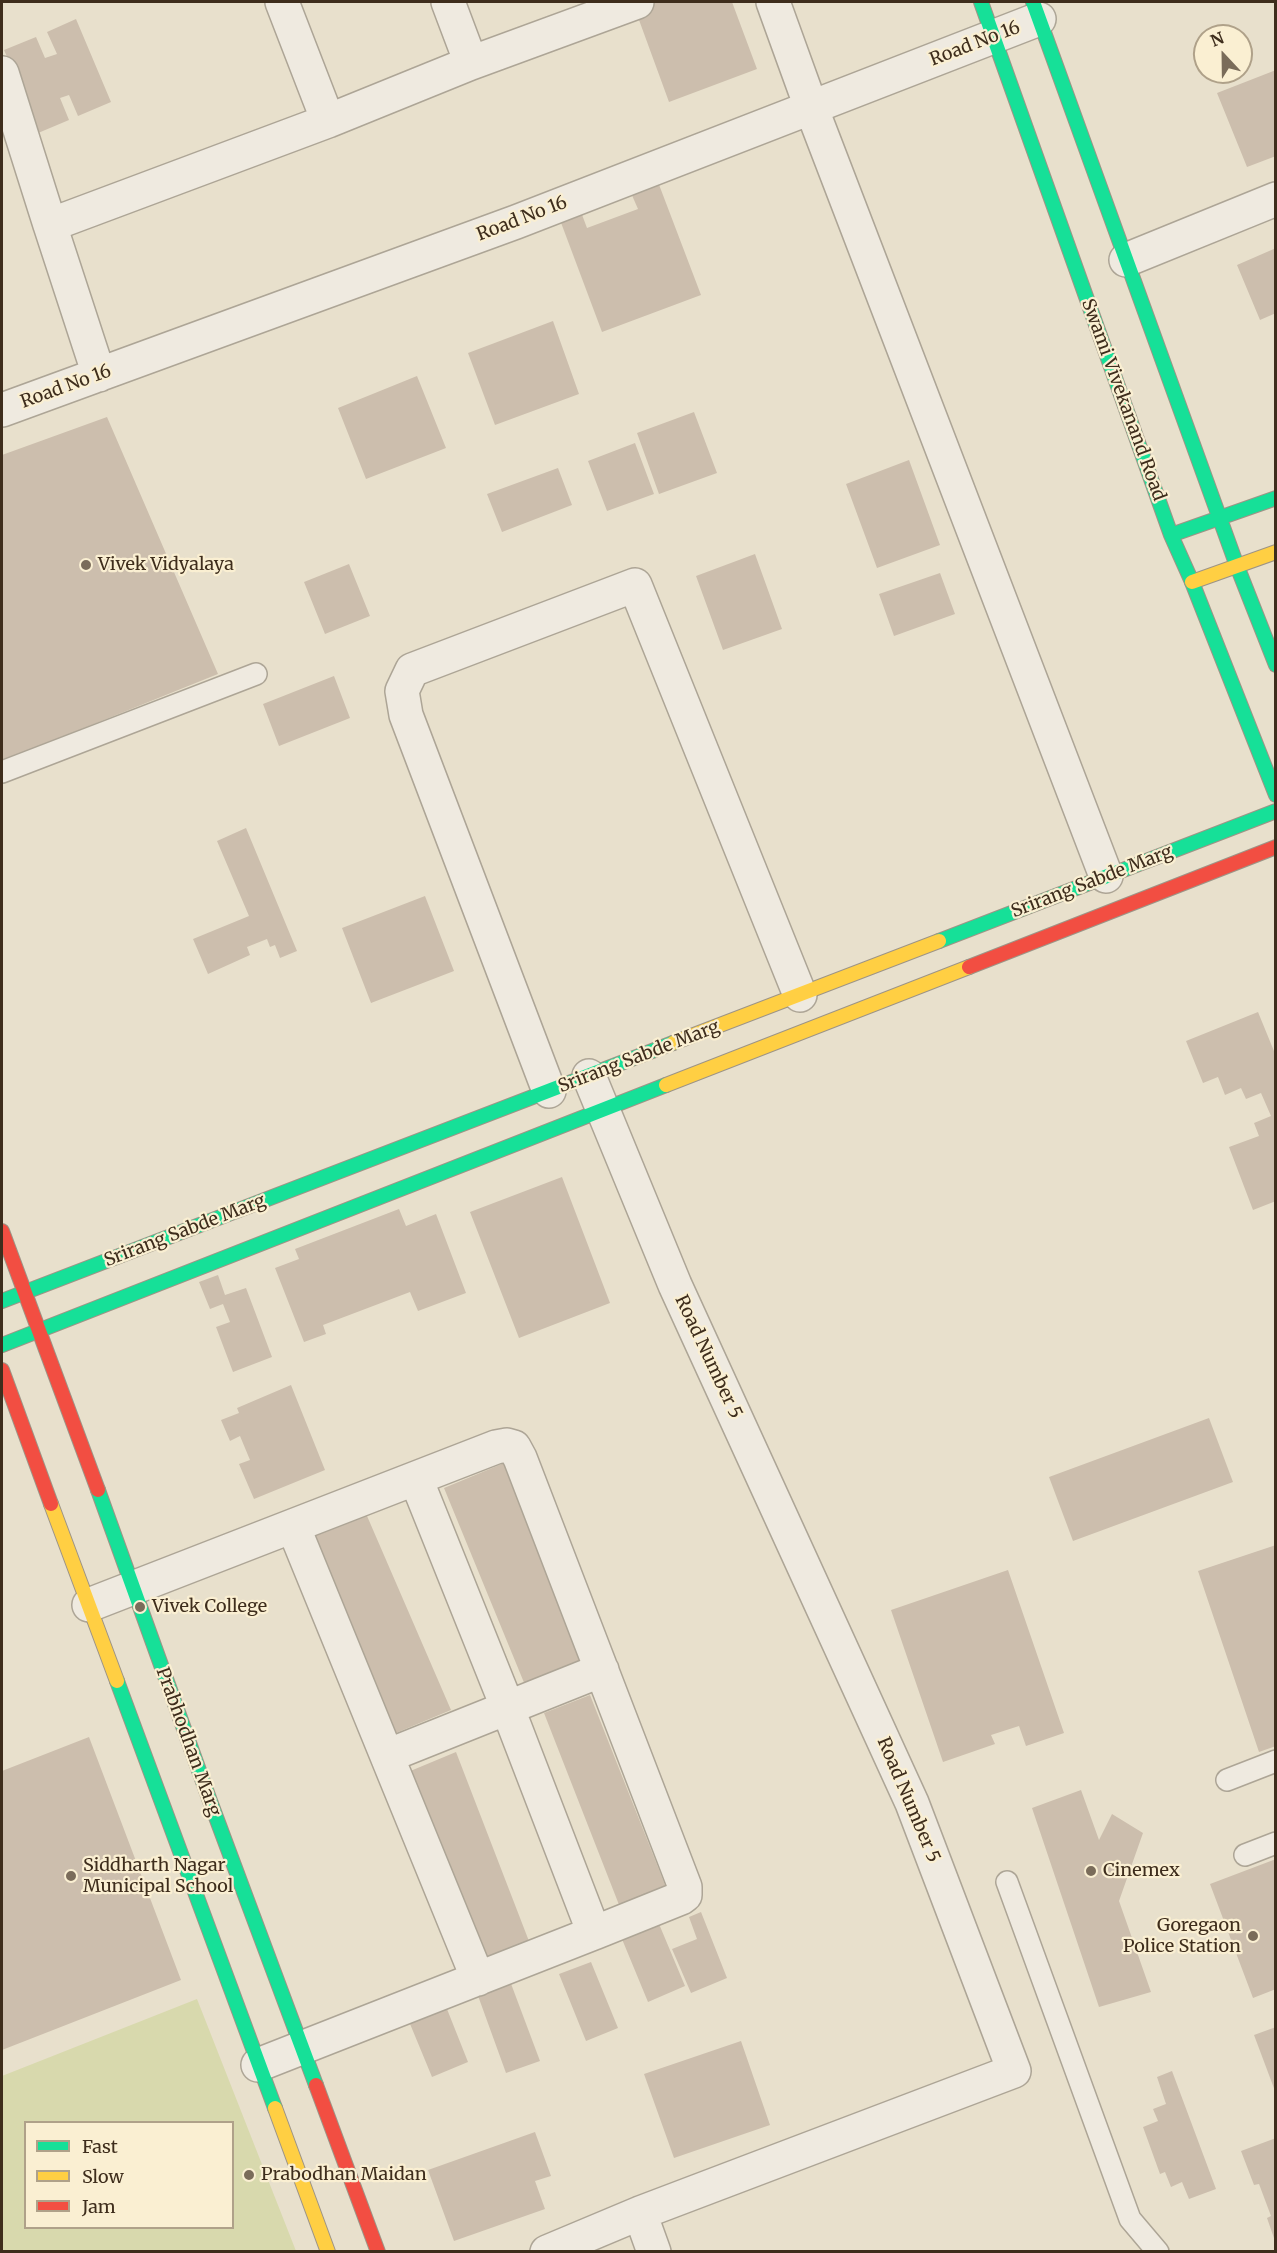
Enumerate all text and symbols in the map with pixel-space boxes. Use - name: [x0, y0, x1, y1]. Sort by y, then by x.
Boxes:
- street label: Road No 16: [927, 17, 1023, 71]
- north arrow: [1193, 24, 1253, 84]
- text: N: [1207, 28, 1227, 51]
- street label: Road No 16: [474, 192, 570, 246]
- street label: Swami Vivekanand Road: [1076, 296, 1170, 504]
- street label: Road No 16: [18, 361, 114, 413]
- place label: Vivek Vidyalaya: [98, 554, 234, 576]
- marker: Vivek Vidyalaya: [79, 558, 93, 572]
- street label: Srirang Sabde Marg: [1008, 841, 1176, 923]
- street label: Srirang Sabde Marg: [555, 1016, 723, 1098]
- street label: Srirang Sabde Marg: [101, 1190, 269, 1272]
- street label: Road Number 5: [670, 1292, 746, 1422]
- place label: Vivek College: [152, 1596, 267, 1618]
- marker: Vivek College: [133, 1600, 147, 1614]
- street label: Prabhodhan Marg: [151, 1665, 225, 1819]
- street label: Road Number 5: [872, 1734, 944, 1866]
- place label: Siddharth Nagar Municipal School: [83, 1855, 233, 1898]
- place label: Cinemex: [1103, 1860, 1180, 1882]
- marker: Cinemex: [1084, 1864, 1098, 1878]
- marker: Siddharth Nagar Municipal School: [64, 1869, 78, 1883]
- place label: Goregaon Police Station: [1123, 1915, 1241, 1958]
- marker: Goregaon Police Station: [1246, 1929, 1260, 1943]
- legend: [24, 2121, 234, 2229]
- text: Fast: [82, 2135, 118, 2158]
- place label: Prabodhan Maidan: [261, 2164, 427, 2186]
- text: Slow: [82, 2165, 124, 2188]
- marker: Prabodhan Maidan: [242, 2168, 256, 2182]
- text: Jam: [82, 2195, 116, 2218]

